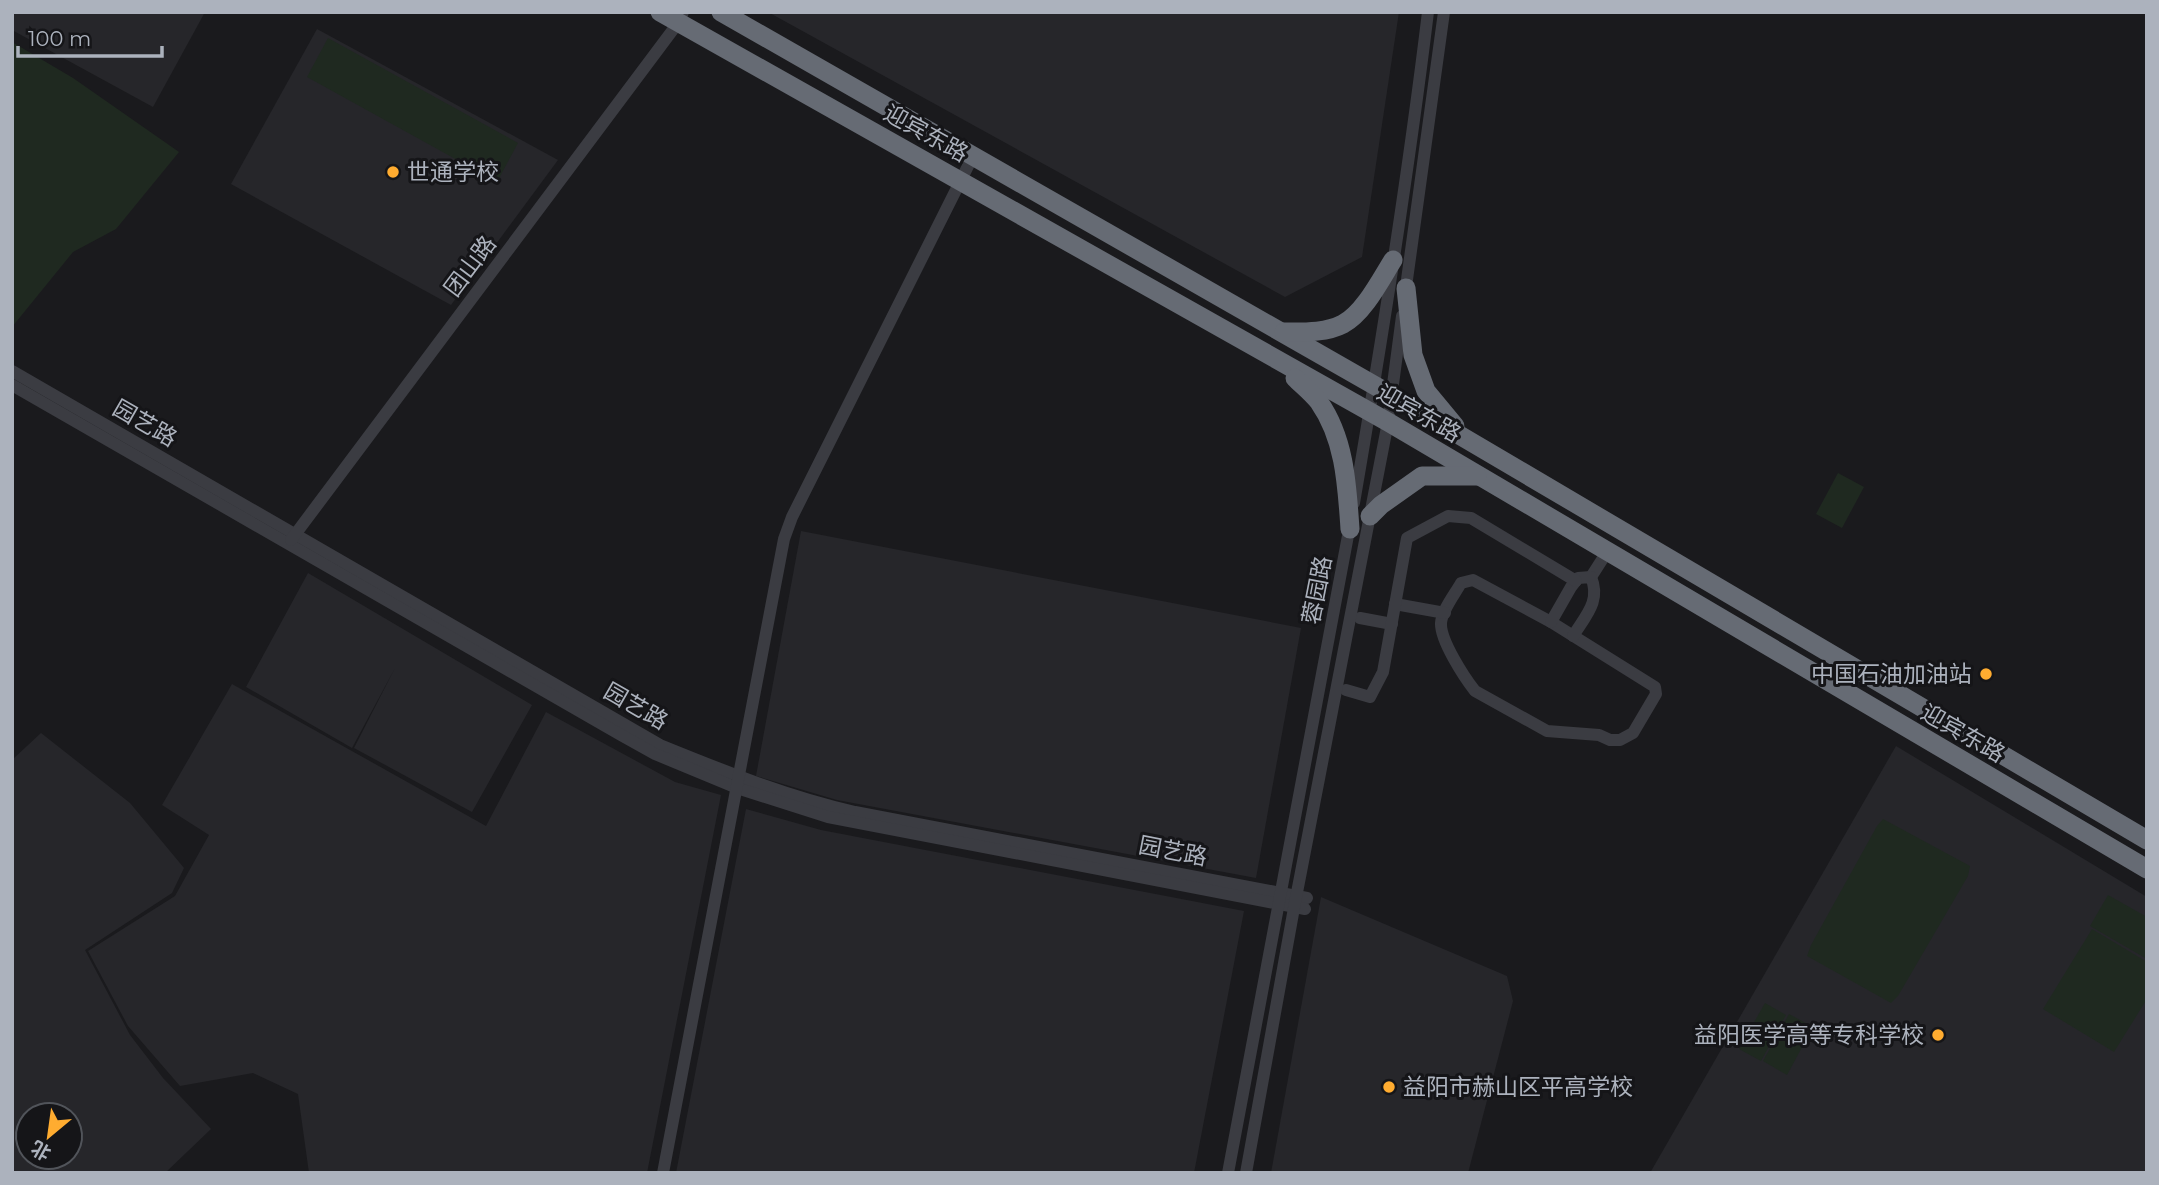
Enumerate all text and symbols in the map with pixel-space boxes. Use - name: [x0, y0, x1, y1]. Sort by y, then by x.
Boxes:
- scale bar: [18, 14, 161, 58]
- text: 100 m: [28, 26, 91, 51]
- street label: 迎宾东路: [879, 98, 973, 168]
- place label: 世通学校: [407, 158, 499, 186]
- marker: 世通学校: [385, 164, 401, 180]
- street label: 团山路: [438, 230, 502, 302]
- street label: 迎宾东路: [1372, 378, 1466, 448]
- street label: 园艺路: [108, 394, 182, 452]
- street label: 蓉园路: [1297, 553, 1337, 627]
- place label: 中国石油加油站: [1811, 660, 1972, 688]
- marker: 中国石油加油站: [1978, 666, 1994, 682]
- street label: 园艺路: [599, 677, 673, 735]
- street label: 迎宾东路: [1916, 698, 2010, 768]
- street label: 园艺路: [1136, 831, 1210, 871]
- place label: 益阳医学高等专科学校: [1694, 1021, 1924, 1049]
- marker: 益阳医学高等专科学校: [1930, 1027, 1946, 1043]
- place label: 益阳市赫山区平高学校: [1403, 1073, 1633, 1101]
- marker: 益阳市赫山区平高学校: [1381, 1079, 1397, 1095]
- north arrow: [14, 1101, 84, 1171]
- text: 北: [27, 1136, 55, 1165]

